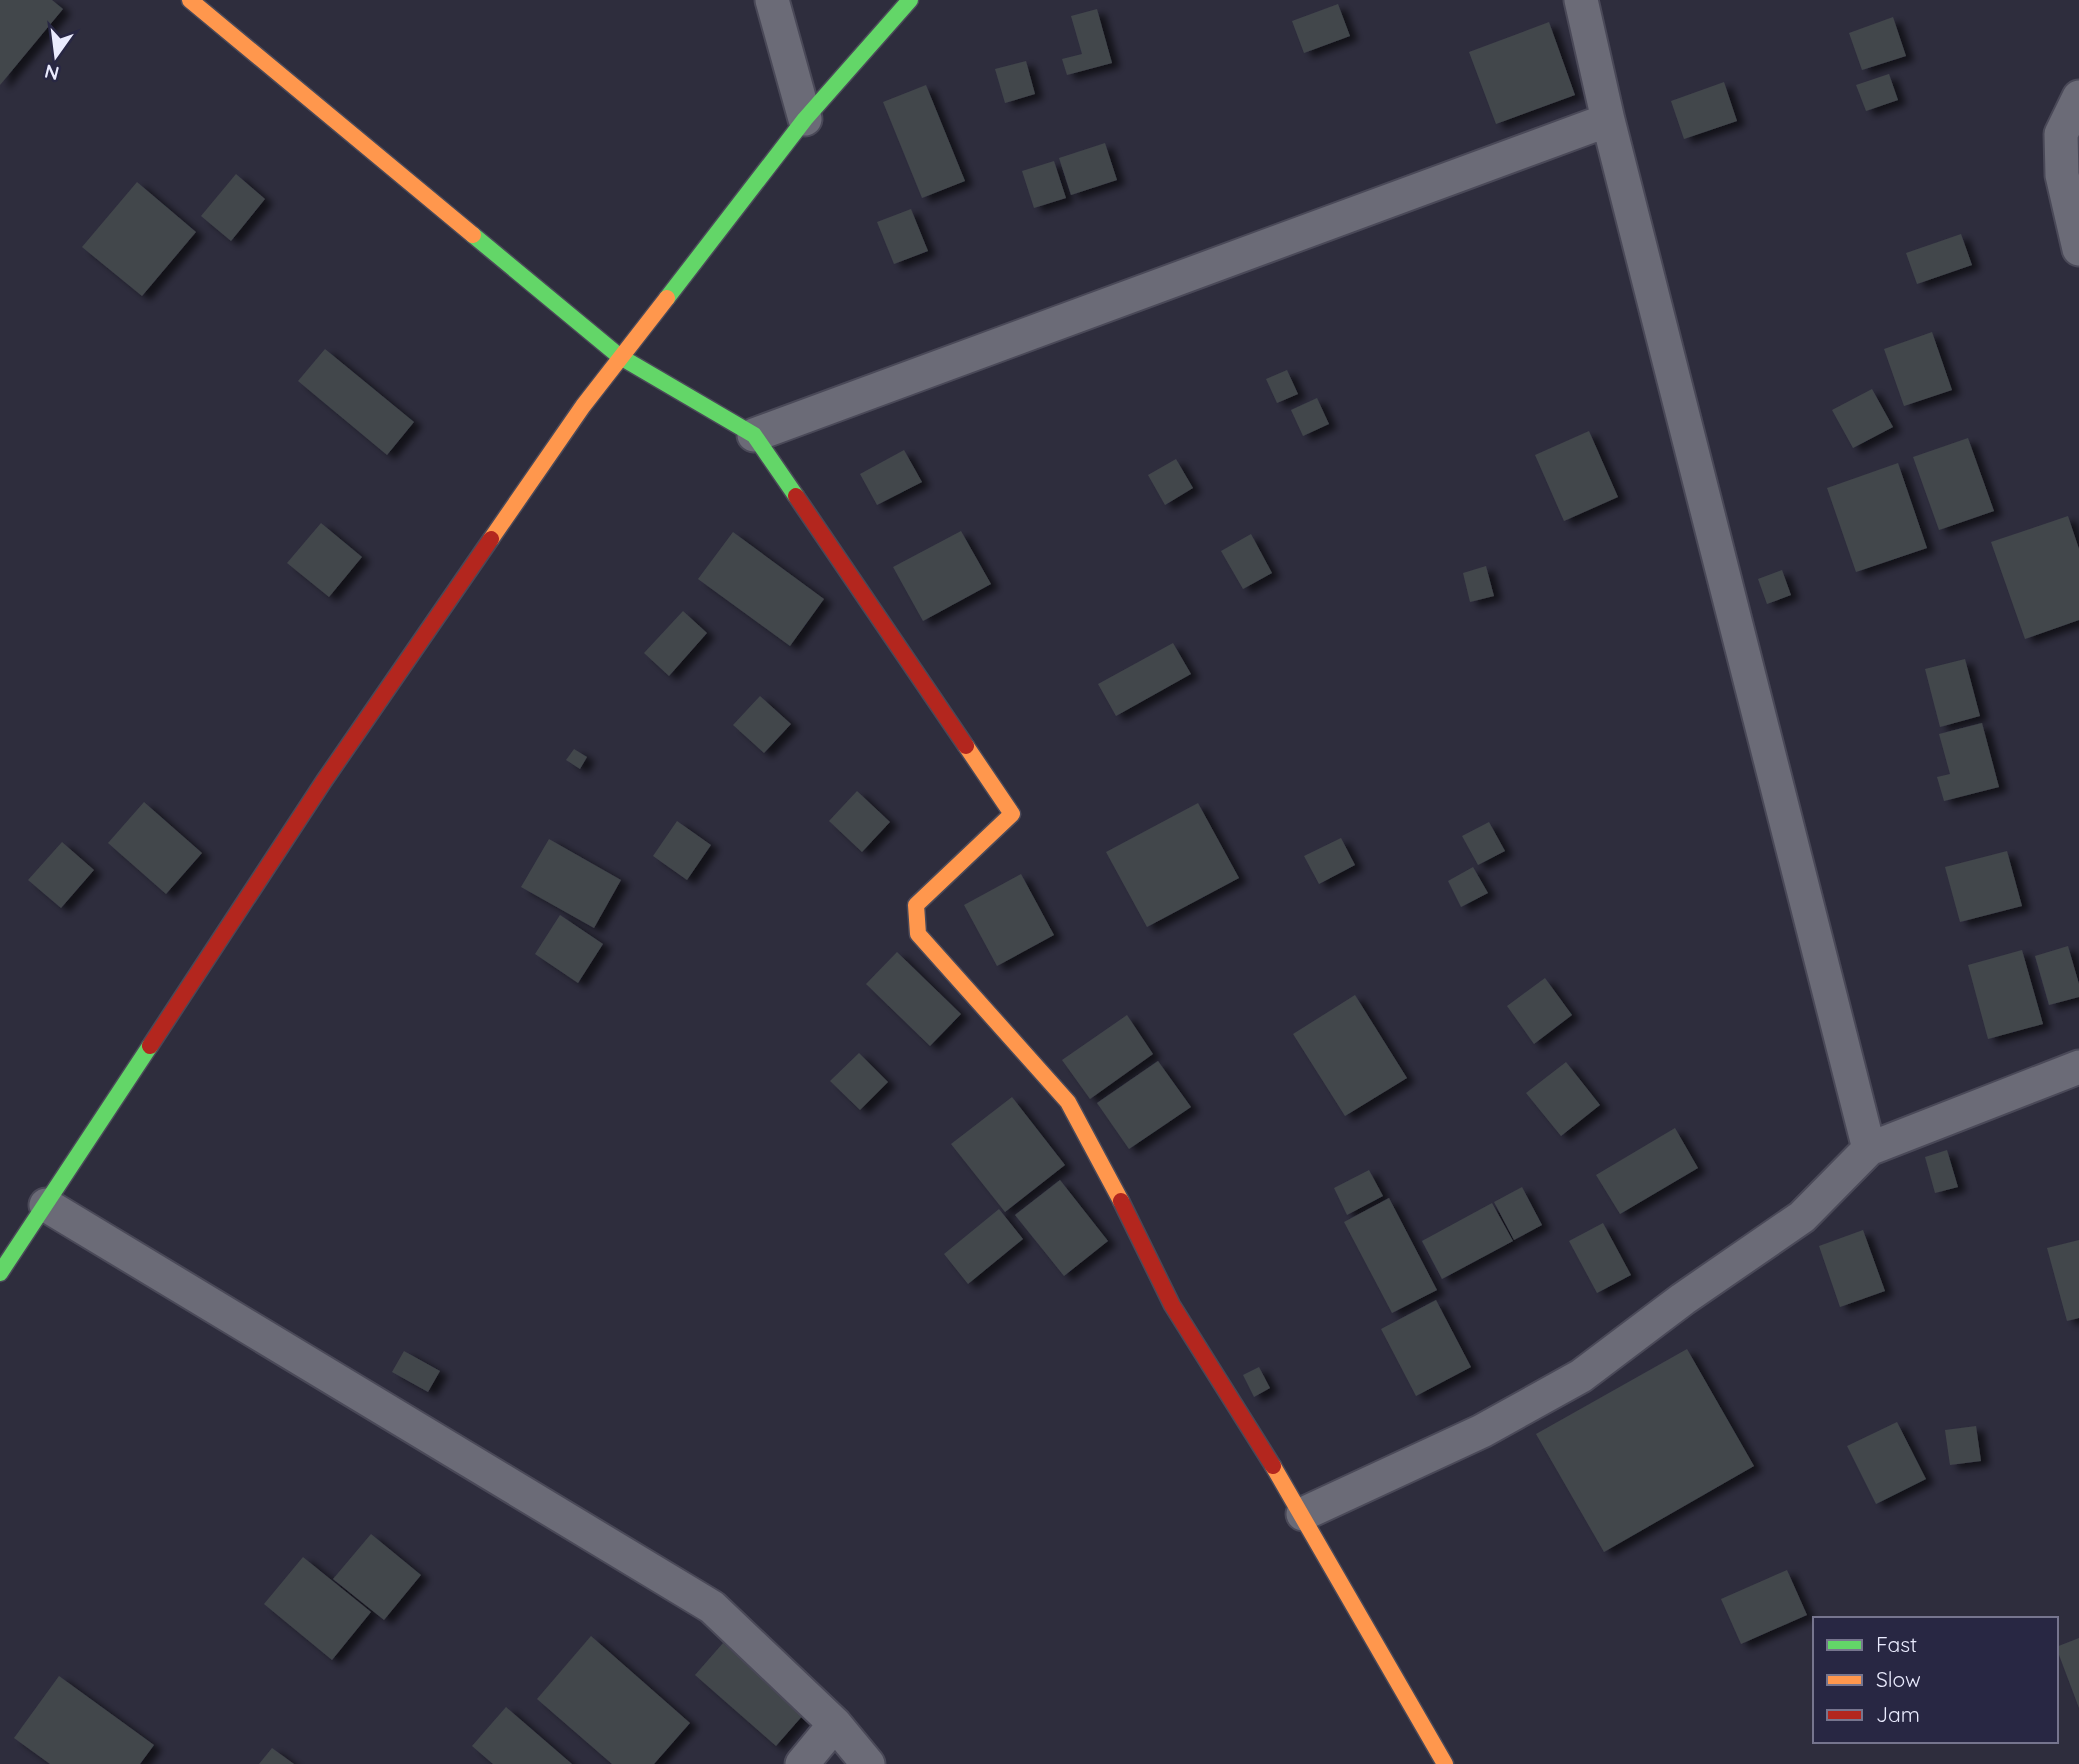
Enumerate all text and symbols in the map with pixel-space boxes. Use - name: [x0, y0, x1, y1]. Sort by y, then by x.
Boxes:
- north arrow: [21, 21, 91, 91]
- text: N: [42, 59, 62, 86]
- legend: [1813, 1617, 2058, 1743]
- text: Fast: [1876, 1631, 1917, 1657]
- text: Slow: [1876, 1666, 1921, 1692]
- text: Jam: [1876, 1701, 1920, 1727]

